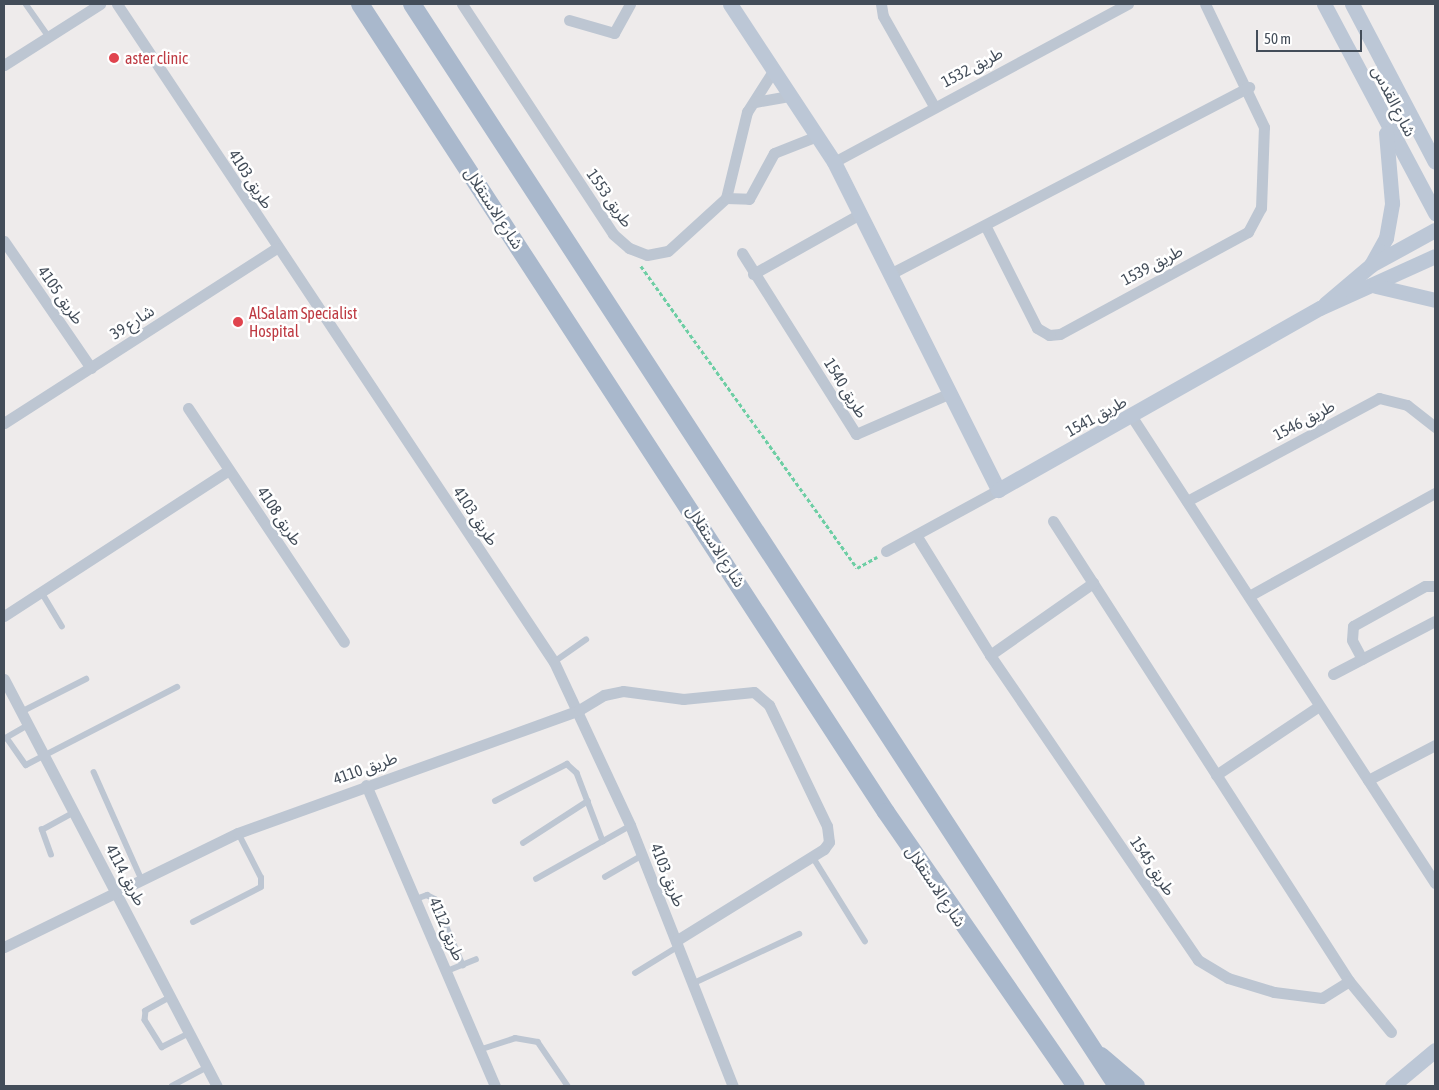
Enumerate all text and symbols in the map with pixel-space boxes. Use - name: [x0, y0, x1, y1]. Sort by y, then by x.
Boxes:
- scale bar: [1259, 20, 1365, 52]
- text: 50 m: [1264, 30, 1291, 47]
- street label: طريق 1532: [938, 43, 1006, 91]
- place label: aster clinic: [125, 48, 188, 68]
- marker: aster clinic: [107, 51, 121, 65]
- street label: شارع القدس: [1368, 62, 1420, 140]
- street label: طريق 4103: [225, 146, 277, 212]
- street label: شارع الاستقلال: [460, 164, 528, 252]
- street label: طريق 1553: [583, 165, 637, 231]
- street label: طريق 1539: [1118, 241, 1186, 289]
- street label: طريق 4105: [34, 262, 88, 328]
- street label: شارع 39: [106, 301, 158, 343]
- place label: AlSalam Specialist Hospital: [249, 303, 357, 341]
- marker: AlSalam Specialist Hospital: [231, 315, 245, 329]
- street label: طريق 1540: [820, 355, 872, 421]
- street label: طريق 1541: [1062, 391, 1130, 441]
- street label: طريق 1546: [1270, 396, 1338, 444]
- street label: طريق 4108: [253, 483, 307, 549]
- street label: طريق 4103: [449, 483, 503, 549]
- street label: شارع الاستقلال: [682, 502, 750, 590]
- street label: طريق 4110: [330, 748, 400, 788]
- street label: طريق 1545: [1126, 833, 1180, 899]
- street label: طريق 4103: [647, 840, 689, 910]
- street label: طريق 4114: [102, 841, 150, 909]
- street label: شارع الاستقلال: [902, 842, 970, 930]
- street label: طريق 4112: [425, 895, 469, 963]

